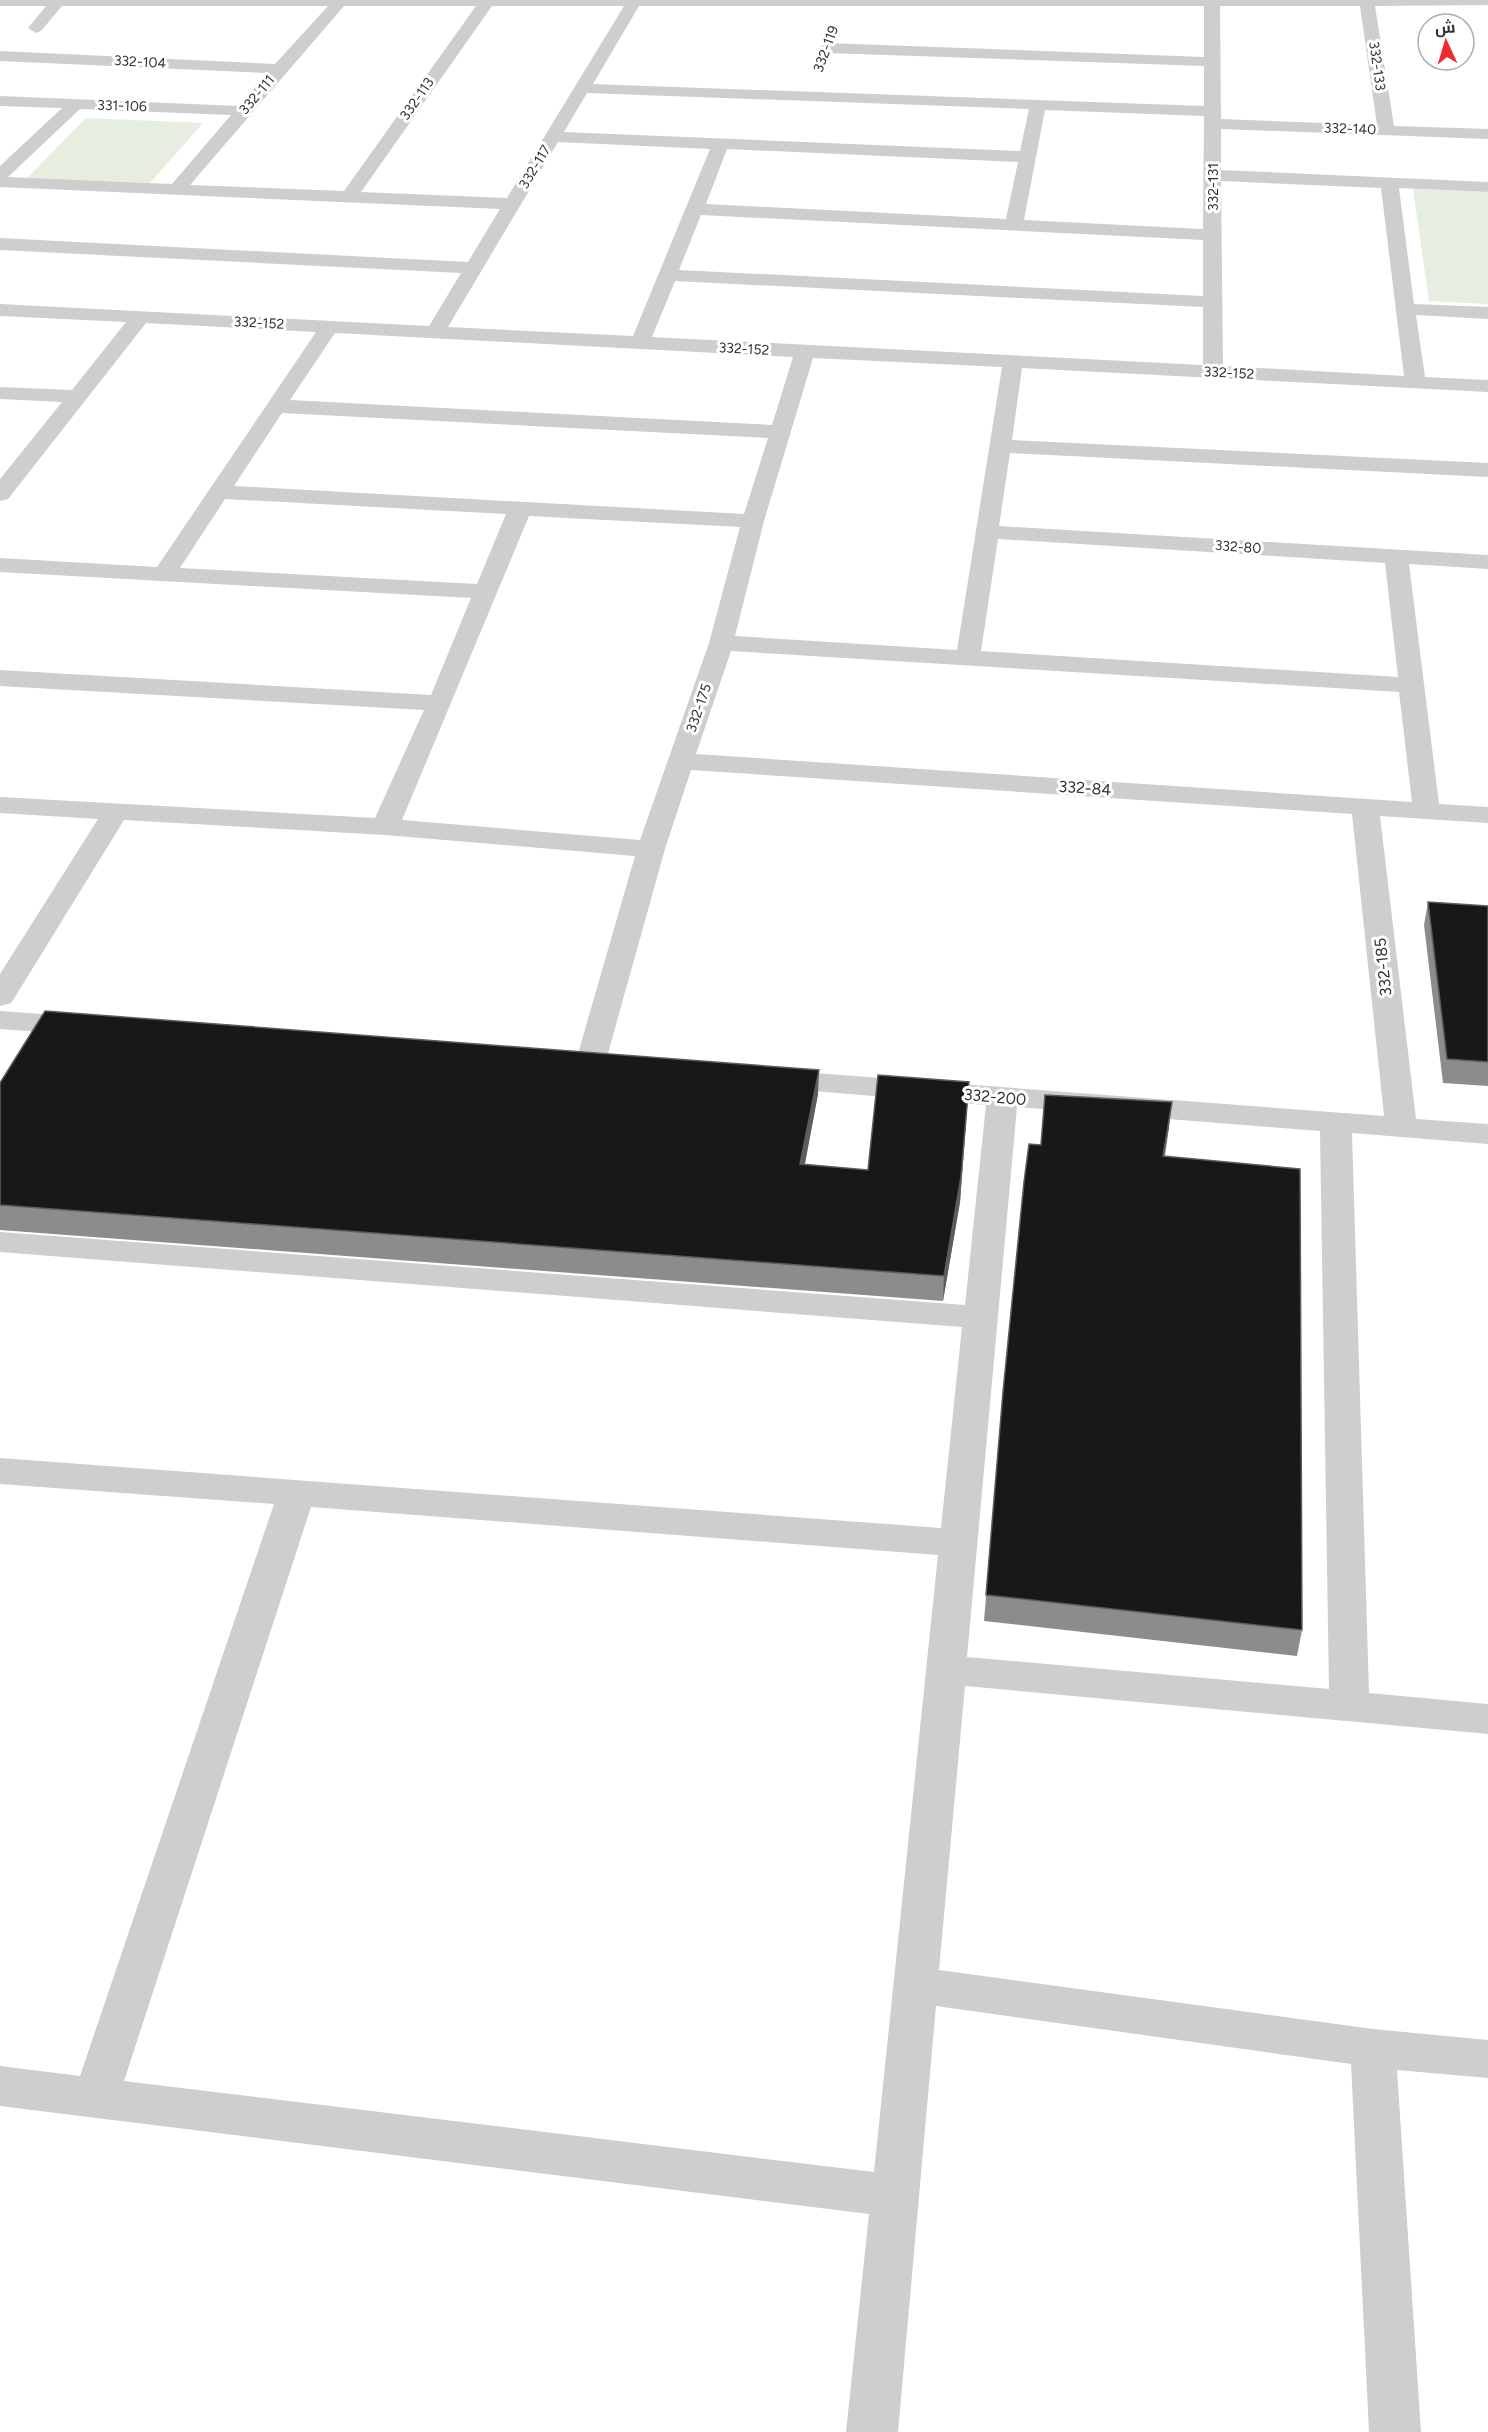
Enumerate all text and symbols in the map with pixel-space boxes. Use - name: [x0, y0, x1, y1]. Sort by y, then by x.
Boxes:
- north arrow: [1416, 12, 1476, 72]
- text: ش: [1434, 17, 1456, 38]
- street label: 332-119: [810, 23, 842, 75]
- street label: 332-133: [1365, 40, 1389, 92]
- street label: 332-104: [113, 52, 167, 72]
- street label: 332-111: [236, 72, 278, 118]
- street label: 332-113: [396, 74, 438, 124]
- street label: 331-106: [97, 97, 147, 115]
- street label: 332-140: [1324, 120, 1376, 138]
- street label: 332-117: [515, 142, 555, 192]
- street label: 332-131: [1205, 163, 1222, 211]
- street label: 332-152: [233, 313, 285, 333]
- street label: 332-152: [718, 339, 770, 359]
- street label: 332-152: [1203, 363, 1255, 383]
- street label: 332-80: [1214, 537, 1262, 557]
- street label: 332-175: [683, 681, 715, 735]
- street label: 332-84: [1058, 777, 1112, 799]
- street label: 332-185: [1370, 937, 1396, 997]
- street label: 332-200: [963, 1085, 1027, 1109]

